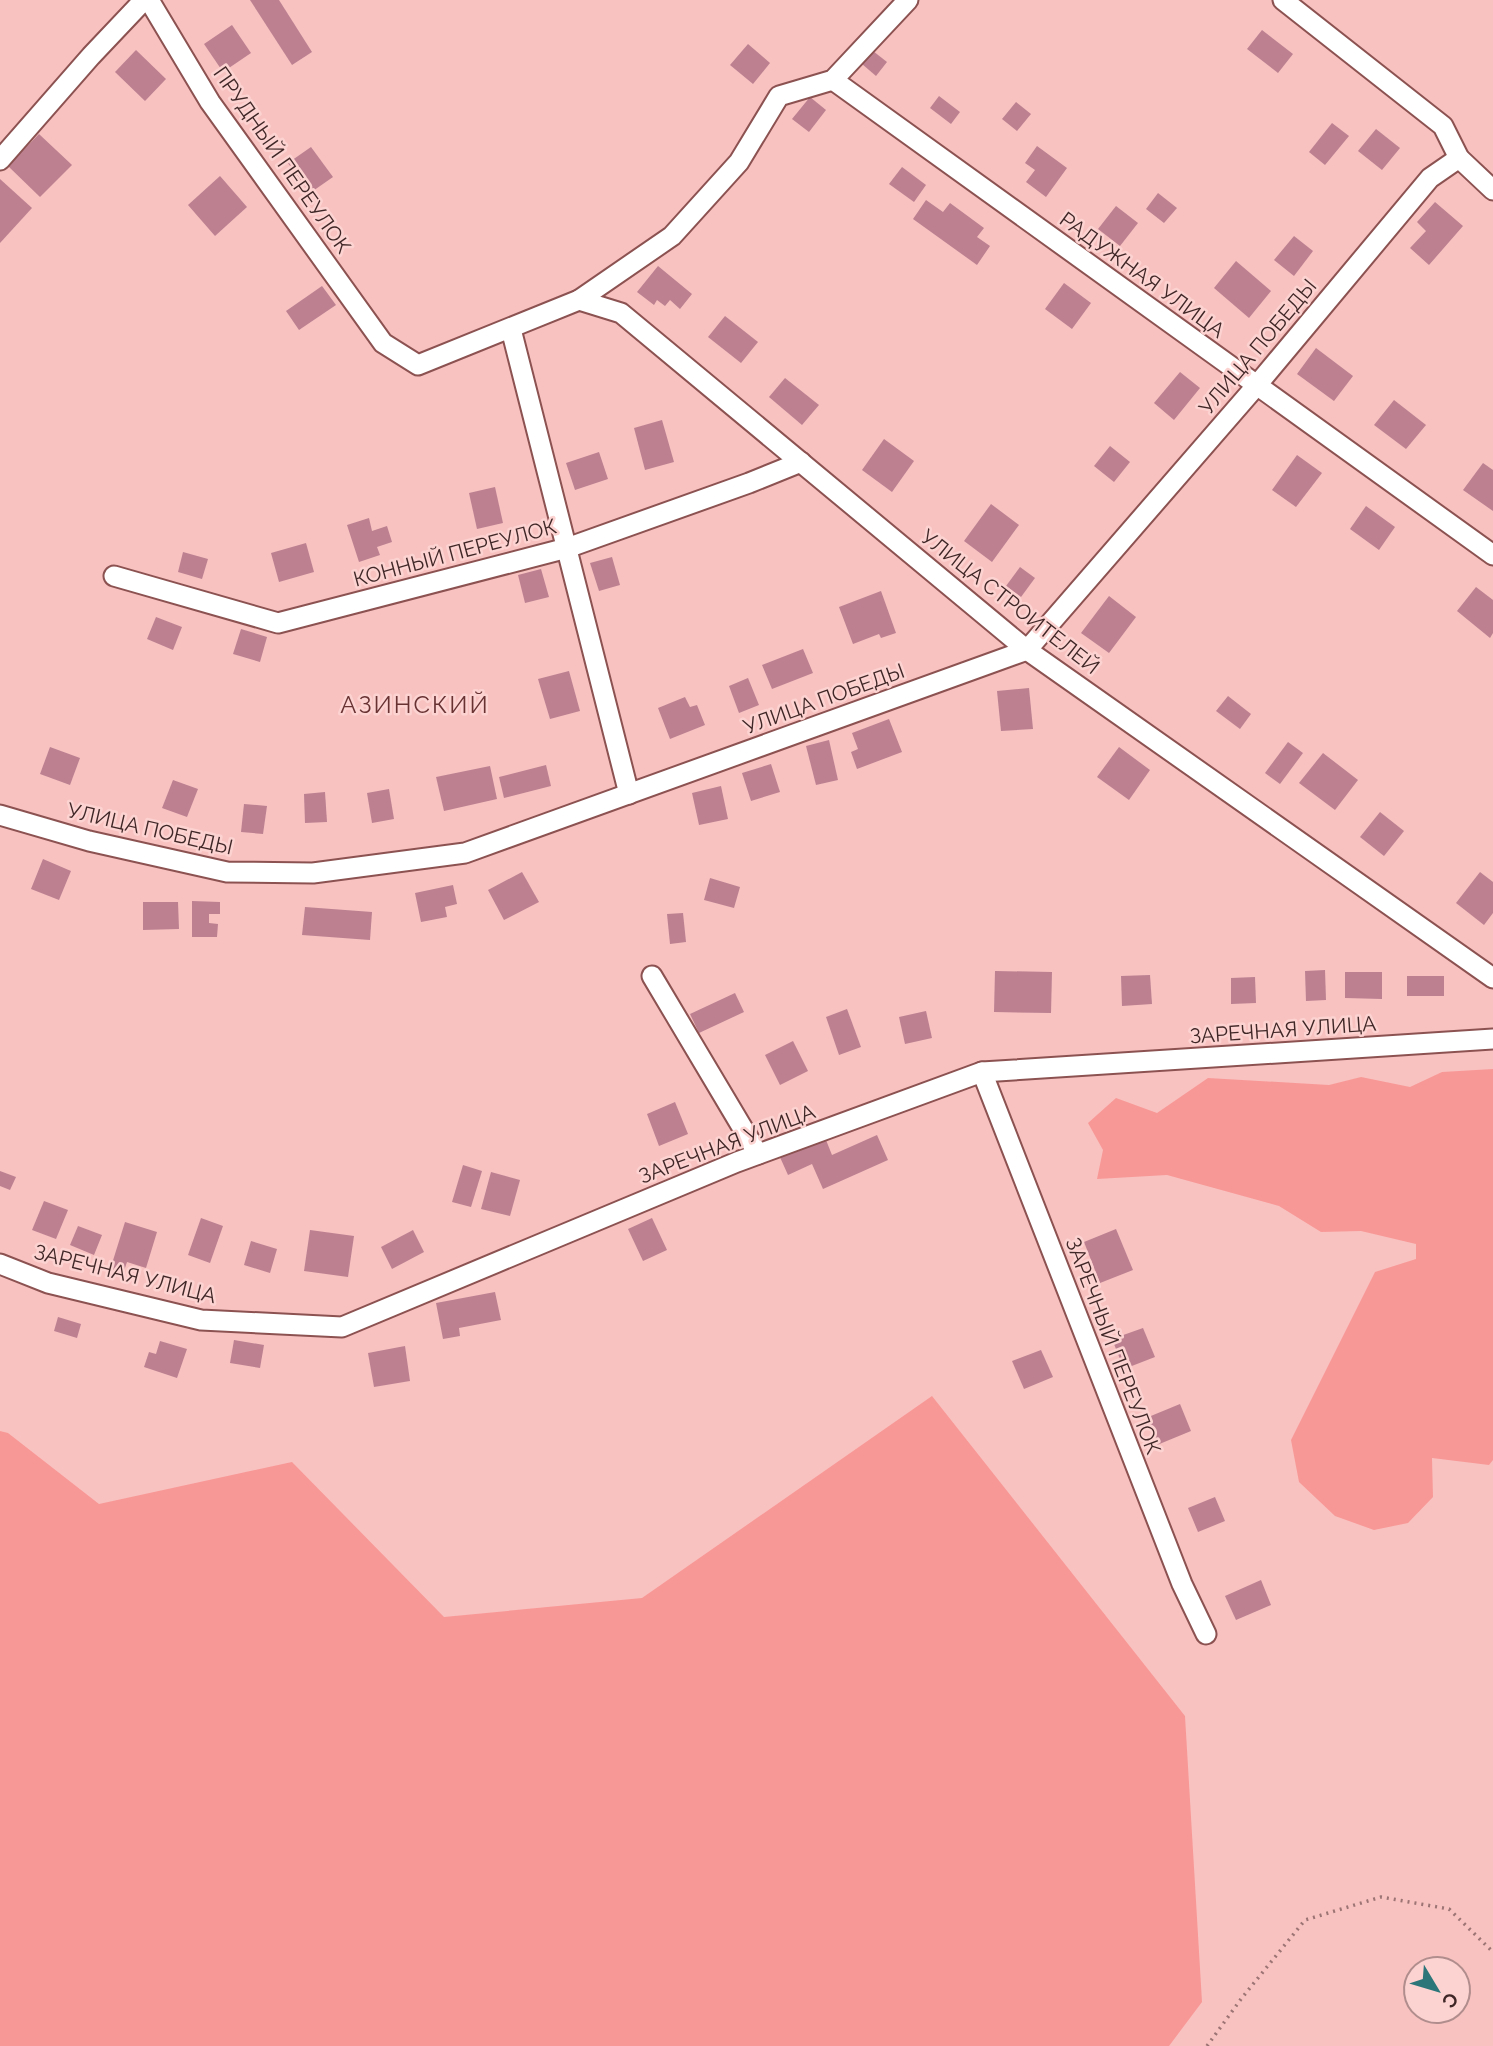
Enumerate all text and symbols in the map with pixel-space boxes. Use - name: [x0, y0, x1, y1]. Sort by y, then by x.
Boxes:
- street label: ПРУДНЫЙ ПЕРЕУЛОК: [208, 61, 356, 258]
- street label: РАДУЖНАЯ УЛИЦА: [1055, 206, 1230, 343]
- street label: УЛИЦА ПОБЕДЫ: [1194, 274, 1322, 420]
- street label: КОННЫЙ ПЕРЕУЛОК: [351, 513, 559, 592]
- street label: УЛИЦА СТРОИТЕЛЕЙ: [916, 524, 1105, 679]
- street label: УЛИЦА ПОБЕДЫ: [740, 658, 908, 739]
- district label: АЗИНСКИЙ: [340, 690, 490, 719]
- street label: УЛИЦА ПОБЕДЫ: [65, 797, 235, 860]
- street label: ЗАРЕЧНАЯ УЛИЦА: [1189, 1011, 1377, 1048]
- street label: ЗАРЕЧНАЯ УЛИЦА: [635, 1098, 819, 1189]
- street label: ЗАРЕЧНЫЙ ПЕРЕУЛОК: [1061, 1234, 1166, 1458]
- street label: ЗАРЕЧНАЯ УЛИЦА: [31, 1239, 219, 1308]
- north arrow: [1402, 1955, 1472, 2025]
- text: С: [1438, 1989, 1463, 2012]

